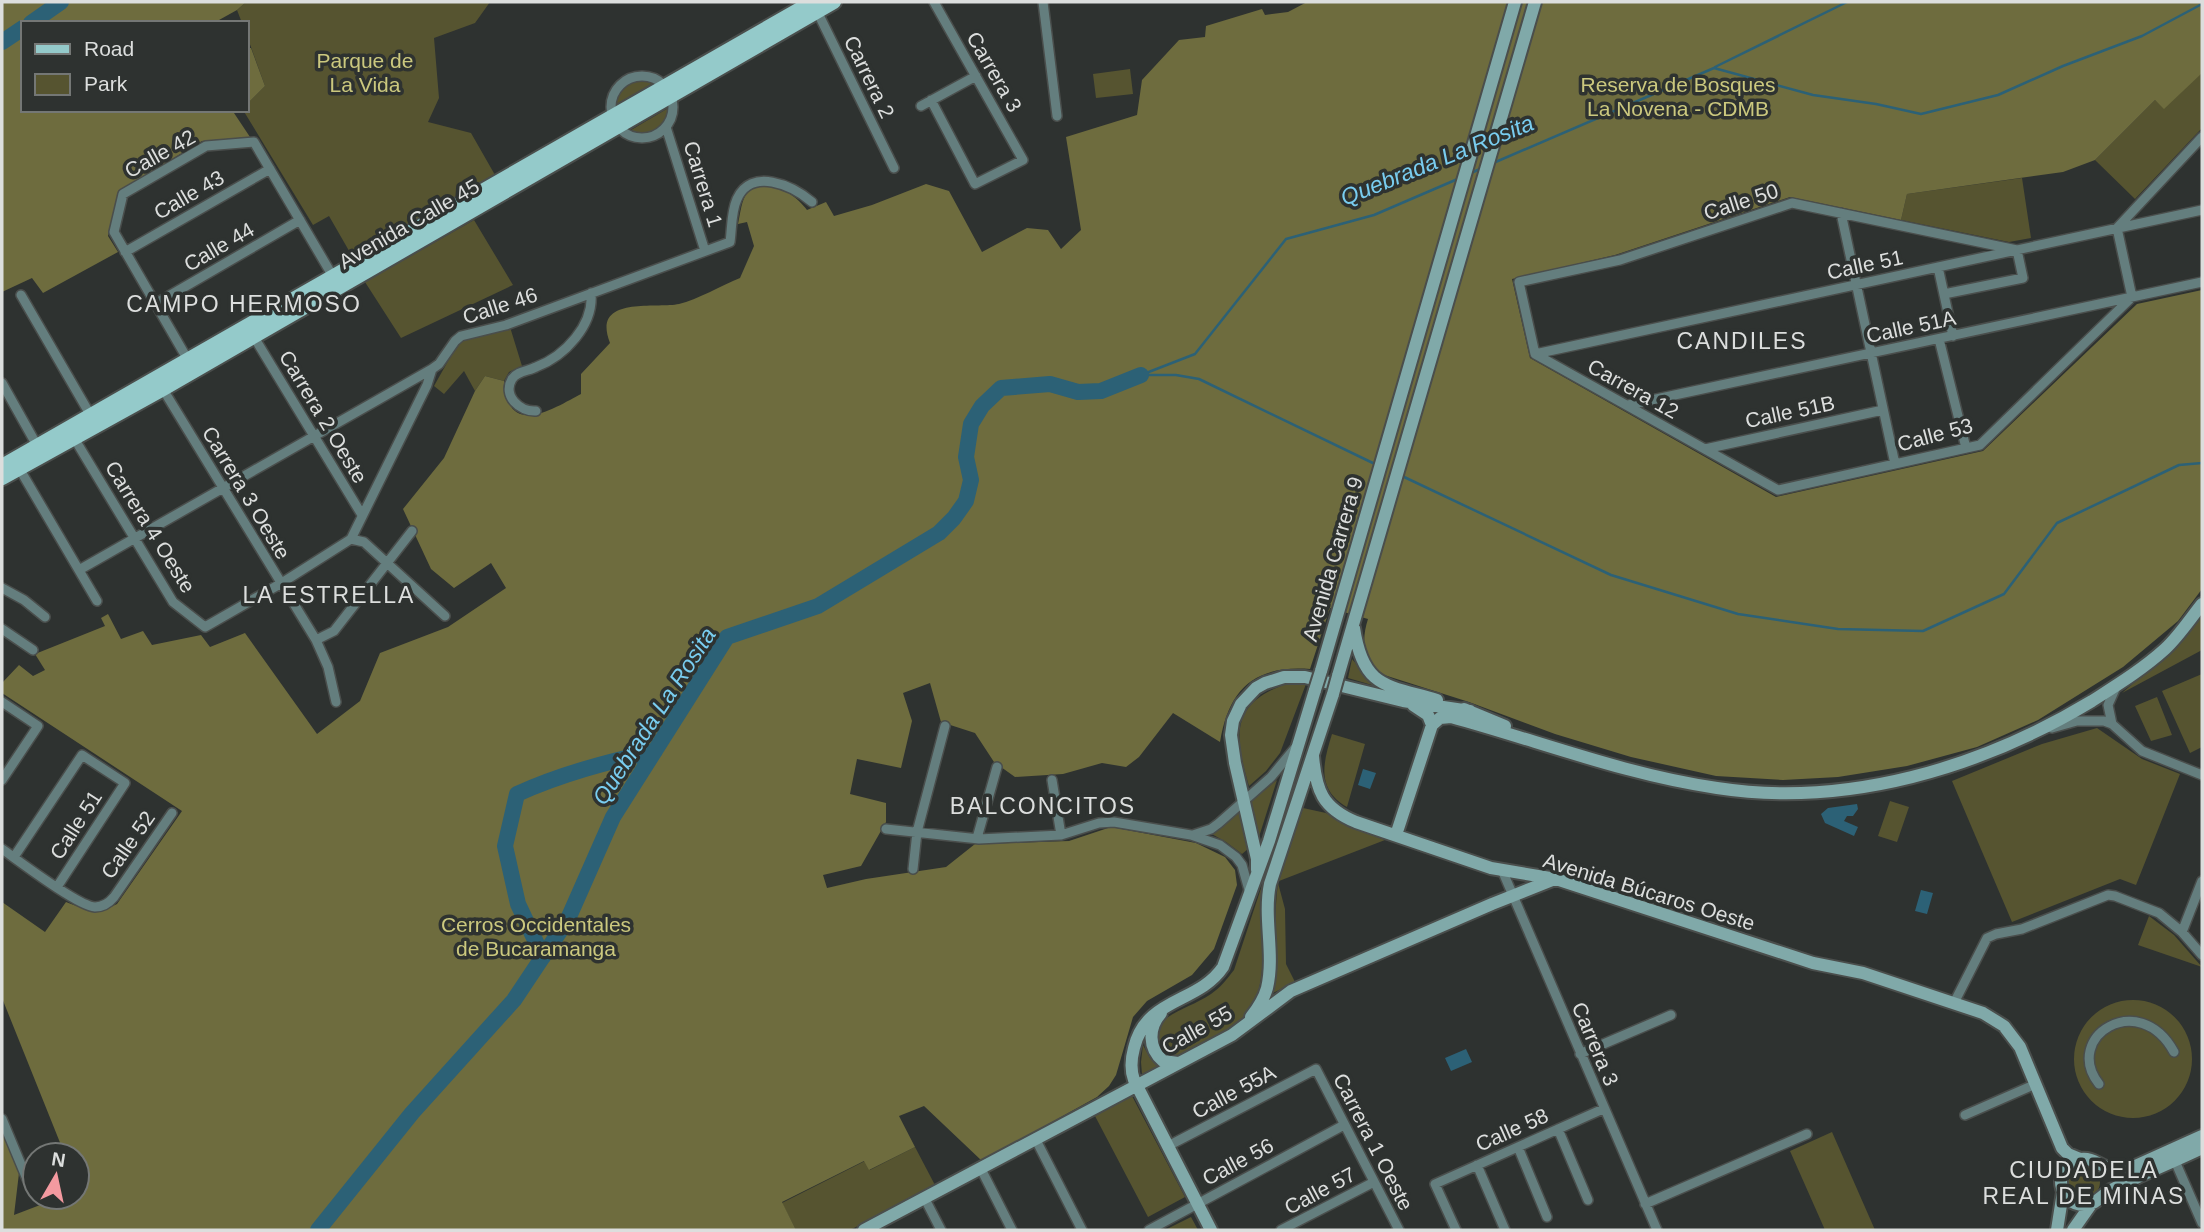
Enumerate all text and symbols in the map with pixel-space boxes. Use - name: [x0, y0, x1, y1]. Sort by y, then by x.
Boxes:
- legend: [21, 21, 248, 112]
- street label: Carrera 3: [962, 28, 1027, 116]
- street label: Carrera 2: [840, 32, 899, 122]
- text: Road: [84, 37, 134, 60]
- park label: Parque de La Vida: [317, 49, 413, 96]
- text: Park: [84, 72, 128, 95]
- park label: Reserva de Bosques La Novena - CDMB: [1581, 73, 1775, 120]
- water label: Quebrada La Rosita: [1337, 109, 1537, 211]
- street label: Calle 42: [120, 125, 199, 182]
- street label: Carrera 1: [680, 138, 727, 230]
- street label: Calle 43: [150, 165, 228, 224]
- street label: Avenida Calle 45: [334, 174, 483, 273]
- street label: Calle 50: [1701, 179, 1781, 224]
- street label: Calle 44: [180, 217, 258, 276]
- street label: Calle 51: [1825, 245, 1905, 284]
- street label: Calle 46: [460, 283, 540, 328]
- district label: CAMPO HERMOSO: [126, 291, 362, 317]
- street label: Calle 51A: [1864, 306, 1958, 347]
- district label: CANDILES: [1676, 328, 1808, 354]
- street label: Carrera 2 Oeste: [275, 346, 372, 487]
- street label: Carrera 12: [1584, 354, 1683, 423]
- street label: Calle 51B: [1743, 391, 1837, 432]
- street label: Calle 53: [1895, 413, 1975, 456]
- street label: Carrera 3 Oeste: [198, 422, 295, 563]
- street label: Carrera 4 Oeste: [101, 457, 200, 597]
- street label: Avenida Carrera 9: [1298, 474, 1367, 644]
- district label: LA ESTRELLA: [243, 582, 415, 608]
- water label: Quebrada La Rosita: [587, 623, 721, 809]
- street label: Calle 51: [45, 786, 106, 863]
- district label: BALCONCITOS: [950, 793, 1136, 819]
- street label: Calle 52: [96, 807, 159, 883]
- street label: Avenida Búcaros Oeste: [1540, 848, 1758, 935]
- park label: Cerros Occidentales de Bucaramanga: [441, 913, 631, 960]
- street label: Carrera 3: [1568, 998, 1623, 1089]
- street label: Calle 55: [1157, 1001, 1236, 1058]
- street label: Calle 55A: [1188, 1060, 1279, 1123]
- street label: Carrera 1 Oeste: [1329, 1069, 1418, 1214]
- street label: Calle 58: [1472, 1103, 1552, 1156]
- street label: Calle 56: [1198, 1133, 1277, 1190]
- north arrow: [21, 1141, 91, 1211]
- text: N: [50, 1148, 67, 1171]
- district label: CIUDADELA REAL DE MINAS: [1983, 1157, 2185, 1209]
- street label: Calle 57: [1280, 1162, 1359, 1219]

